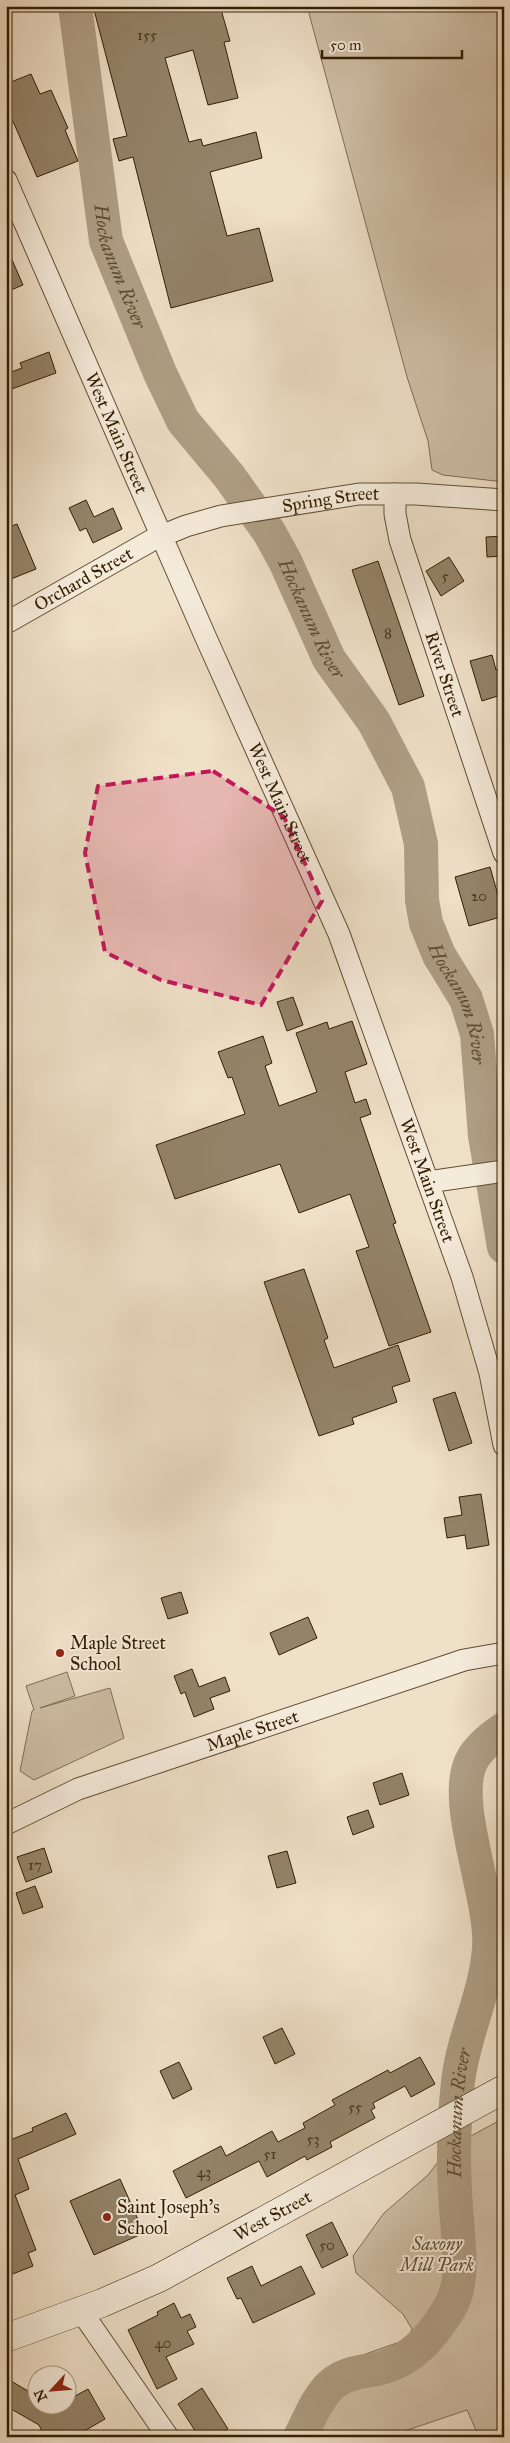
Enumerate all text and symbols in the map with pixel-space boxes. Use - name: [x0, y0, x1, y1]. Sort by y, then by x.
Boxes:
- house number: 155: [137, 26, 157, 44]
- scale bar: [322, 28, 462, 60]
- text: 50 m: [330, 36, 362, 54]
- water label: Hockanum River: [90, 201, 152, 333]
- street label: West Main Street: [80, 369, 153, 498]
- street label: Spring Street: [280, 483, 380, 517]
- street label: Orchard Street: [30, 542, 137, 616]
- water label: Hockanum River: [273, 554, 351, 684]
- house number: 5: [442, 567, 449, 585]
- house number: 8: [384, 624, 392, 642]
- street label: River Street: [420, 629, 469, 720]
- street label: West Main Street: [244, 739, 317, 868]
- house number: 20: [471, 887, 487, 905]
- water label: Hockanum River: [423, 938, 491, 1066]
- street label: West Main Street: [395, 1115, 460, 1246]
- place label: Maple Street School: [70, 1632, 167, 1675]
- marker: Maple Street School: [54, 1647, 66, 1659]
- street label: Maple Street: [203, 1705, 302, 1756]
- house number: 17: [28, 1856, 42, 1874]
- water label: Hockanum River: [442, 2044, 476, 2179]
- house number: 55: [348, 2098, 362, 2116]
- house number: 53: [307, 2130, 319, 2148]
- house number: 51: [264, 2145, 277, 2163]
- house number: 43: [197, 2163, 211, 2181]
- street label: West Street: [230, 2185, 316, 2246]
- place label: Saint Joseph's School: [117, 2196, 220, 2239]
- marker: Saint Joseph's School: [101, 2211, 113, 2223]
- park label: Saxony Mill Park: [398, 2233, 474, 2276]
- house number: 50: [319, 2236, 335, 2254]
- house number: 40: [154, 2334, 172, 2352]
- north arrow: [28, 2366, 78, 2416]
- text: N: [30, 2386, 51, 2405]

